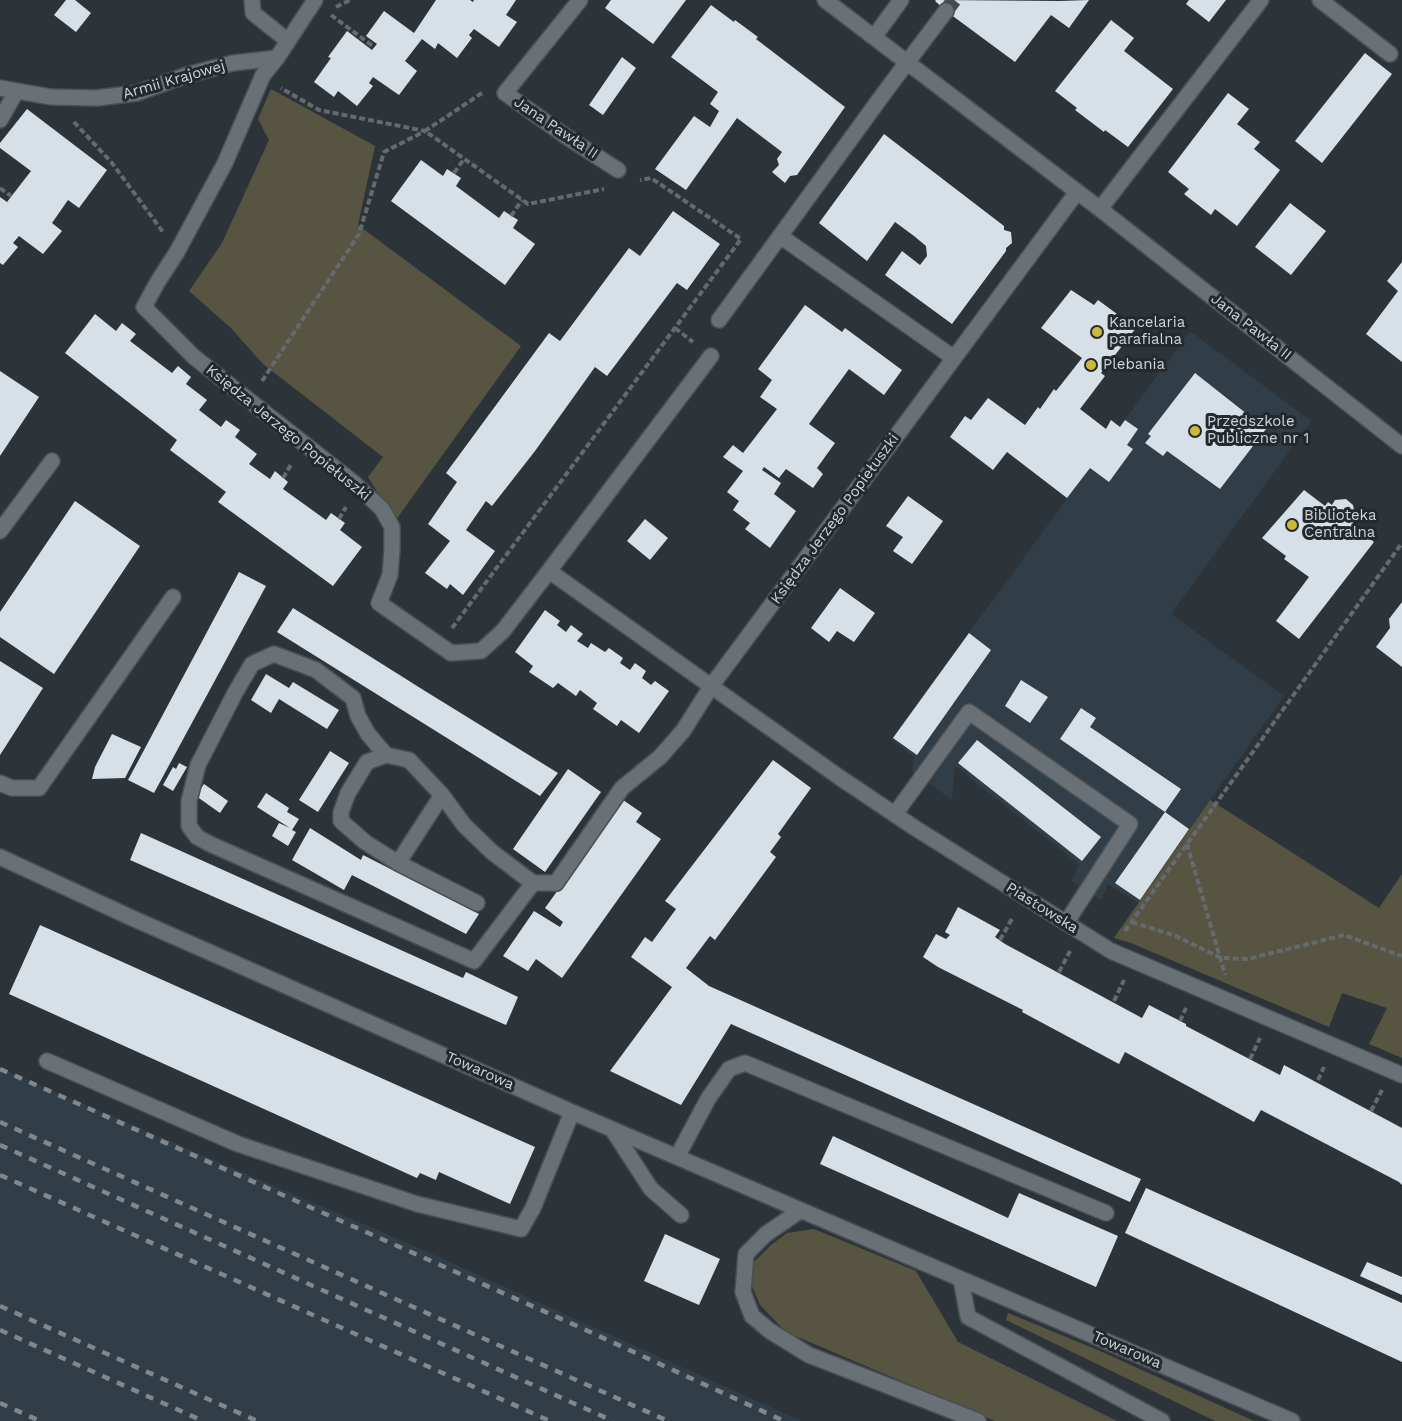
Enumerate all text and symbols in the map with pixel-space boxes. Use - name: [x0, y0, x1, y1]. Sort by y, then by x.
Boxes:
- street label: Armii Krajowej: [121, 57, 227, 103]
- street label: Jana Pawła II: [511, 93, 601, 163]
- street label: Jana Pawła II: [1207, 290, 1295, 364]
- place label: Kancelaria parafialna: [1109, 314, 1185, 349]
- marker: Kancelaria parafialna: [1090, 325, 1104, 339]
- place label: Plebania: [1103, 356, 1165, 374]
- marker: Plebania: [1084, 358, 1098, 372]
- street label: Księdza Jerzego Popiełuszki: [202, 361, 374, 505]
- place label: Przedszkole Publiczne nr 1: [1207, 413, 1309, 448]
- marker: Przedszkole Publiczne nr 1: [1188, 424, 1202, 438]
- street label: Księdza Jerzego Popiełuszki: [767, 430, 903, 608]
- place label: Biblioteka Centralna: [1304, 507, 1376, 542]
- marker: Biblioteka Centralna: [1285, 518, 1299, 532]
- street label: Piastowska: [1003, 879, 1081, 937]
- street label: Towarowa: [443, 1048, 517, 1094]
- street label: Towarowa: [1090, 1328, 1164, 1372]

